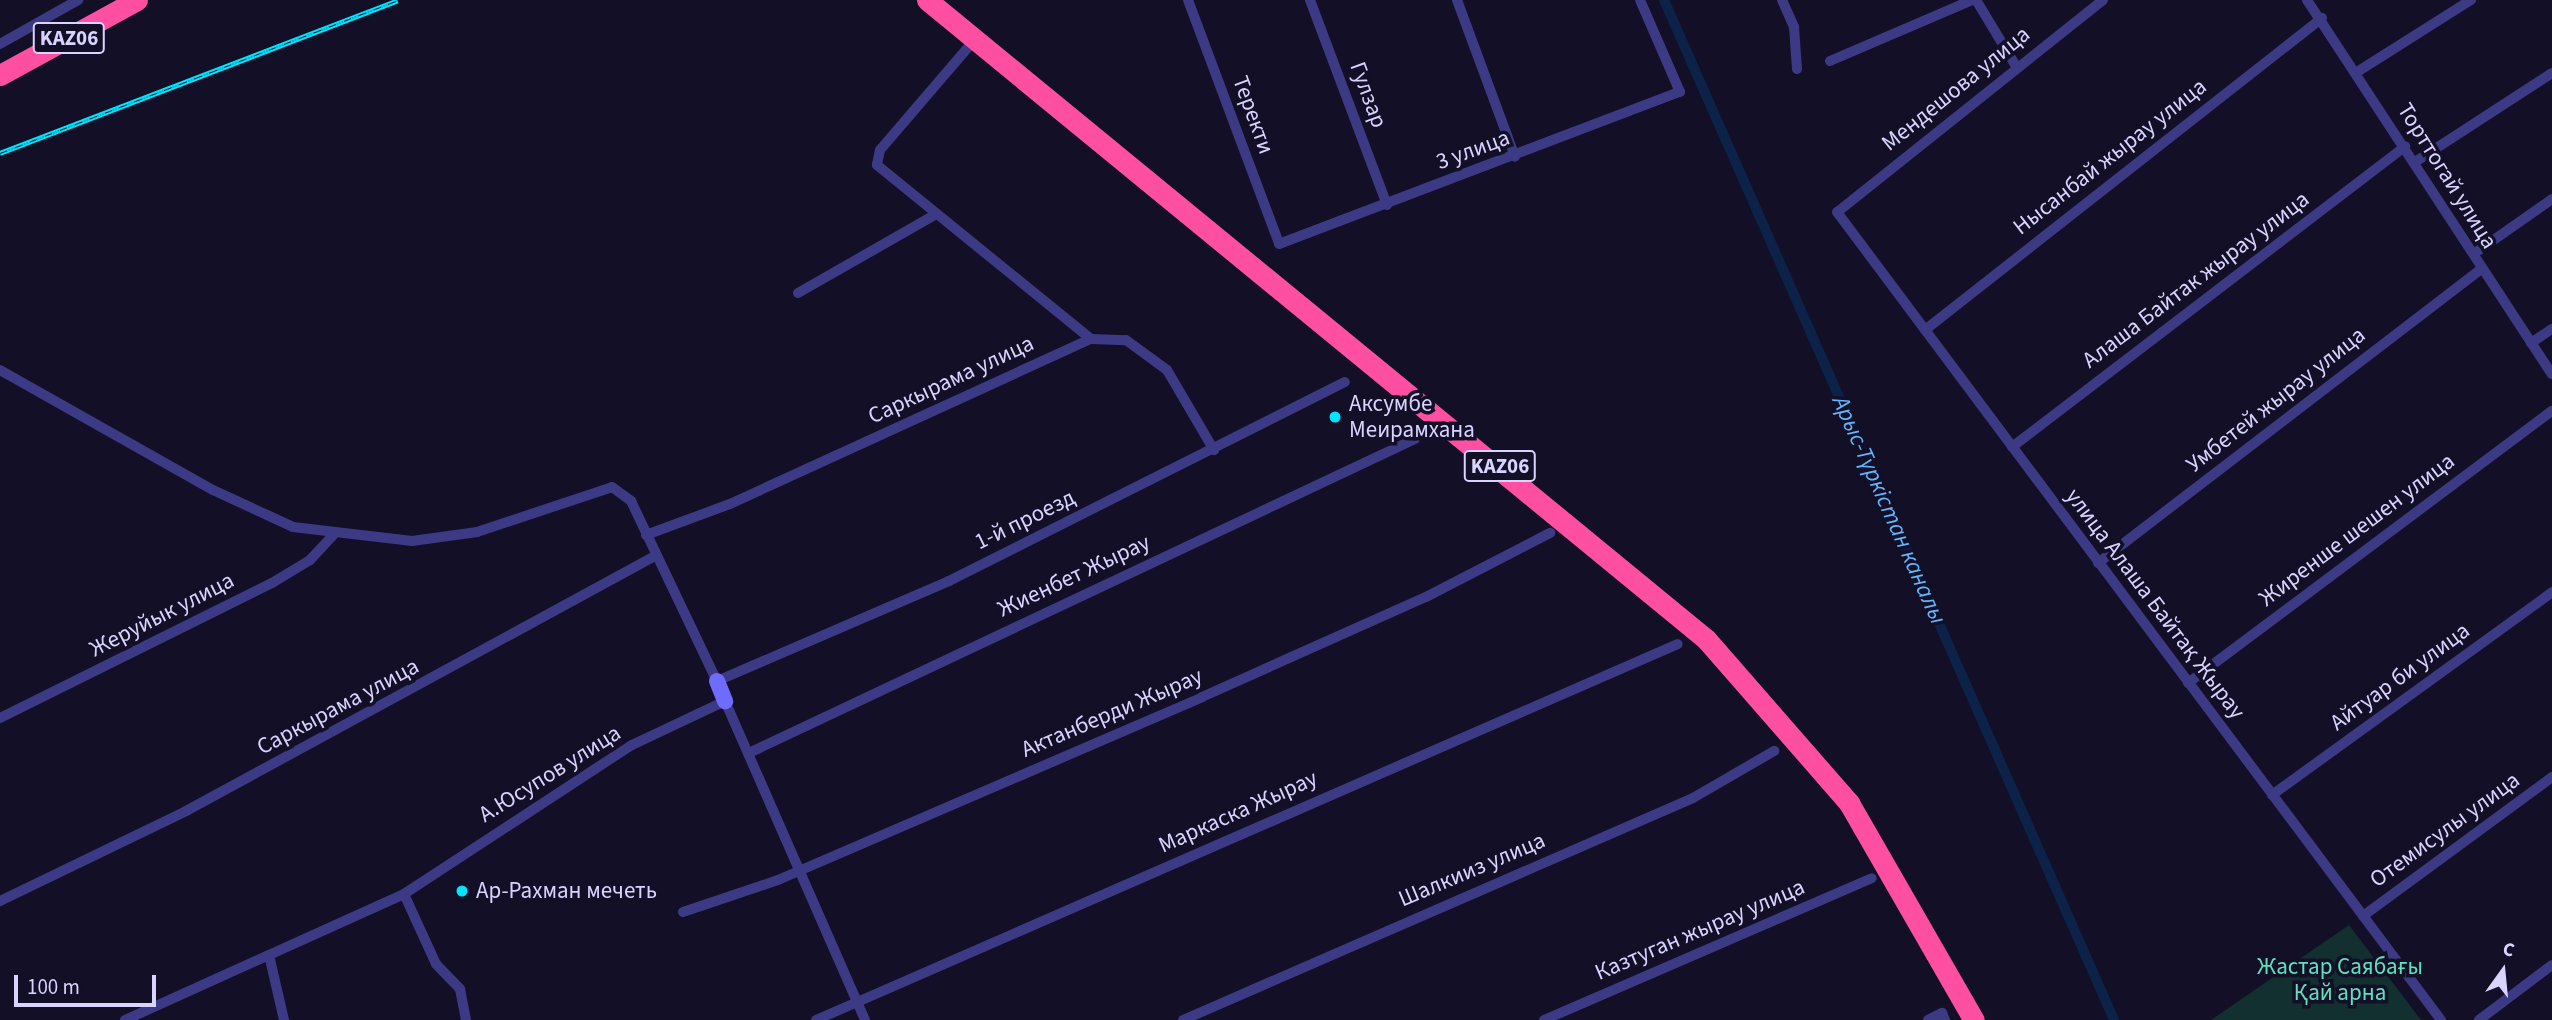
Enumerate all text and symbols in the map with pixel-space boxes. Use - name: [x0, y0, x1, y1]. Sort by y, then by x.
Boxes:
- road number: KАZ06: [32, 20, 106, 56]
- street label: Мендешова улица: [1876, 21, 2036, 157]
- street label: Гулзар: [1343, 58, 1393, 132]
- street label: Теректи: [1226, 72, 1280, 158]
- street label: Нысанбай жырау улица: [2008, 73, 2212, 241]
- street label: Торттогай улица: [2391, 98, 2503, 254]
- street label: 3 улица: [1432, 124, 1514, 176]
- street label: Алаша Байтак жырау улица: [2077, 186, 2315, 374]
- street label: Умбетей жырау улица: [2181, 322, 2371, 478]
- street label: Саркырама улица: [864, 330, 1038, 430]
- place label: Аксумбе Меирамхана: [1349, 390, 1475, 444]
- water label: Арыс-Түркістан каналы: [1826, 391, 1952, 629]
- marker: Аксумбе Меирамхана: [1327, 409, 1343, 425]
- road number: KАZ06: [1463, 448, 1537, 484]
- street label: Жиренше шешен улица: [2254, 448, 2460, 612]
- street label: улица Алаша Байтақ Жырау: [2059, 483, 2251, 725]
- street label: 1-й проезд: [970, 484, 1080, 556]
- street label: Жиенбет Жырау: [994, 529, 1154, 623]
- street label: Жеруйык улица: [85, 567, 239, 663]
- street label: Айтуар би улица: [2325, 617, 2475, 737]
- street label: Саркырама улица: [252, 653, 424, 761]
- street label: Актанберди Жырау: [1017, 662, 1207, 764]
- street label: А.Юсупов улица: [474, 719, 626, 829]
- street label: Маркаска Жырау: [1154, 765, 1322, 859]
- street label: Отемисулы улица: [2365, 766, 2525, 894]
- street label: Шалкииз улица: [1394, 827, 1550, 913]
- street label: Казтуган жырау улица: [1591, 873, 1809, 987]
- place label: Ар-Рахман мечеть: [476, 877, 657, 905]
- marker: Ар-Рахман мечеть: [454, 883, 470, 899]
- north arrow: [2468, 936, 2538, 1006]
- text: С: [2500, 936, 2517, 965]
- park label: Жастар Саябағы Қай арна: [2257, 953, 2423, 1007]
- scale bar: [18, 960, 159, 1004]
- text: 100 m: [27, 972, 80, 1002]

